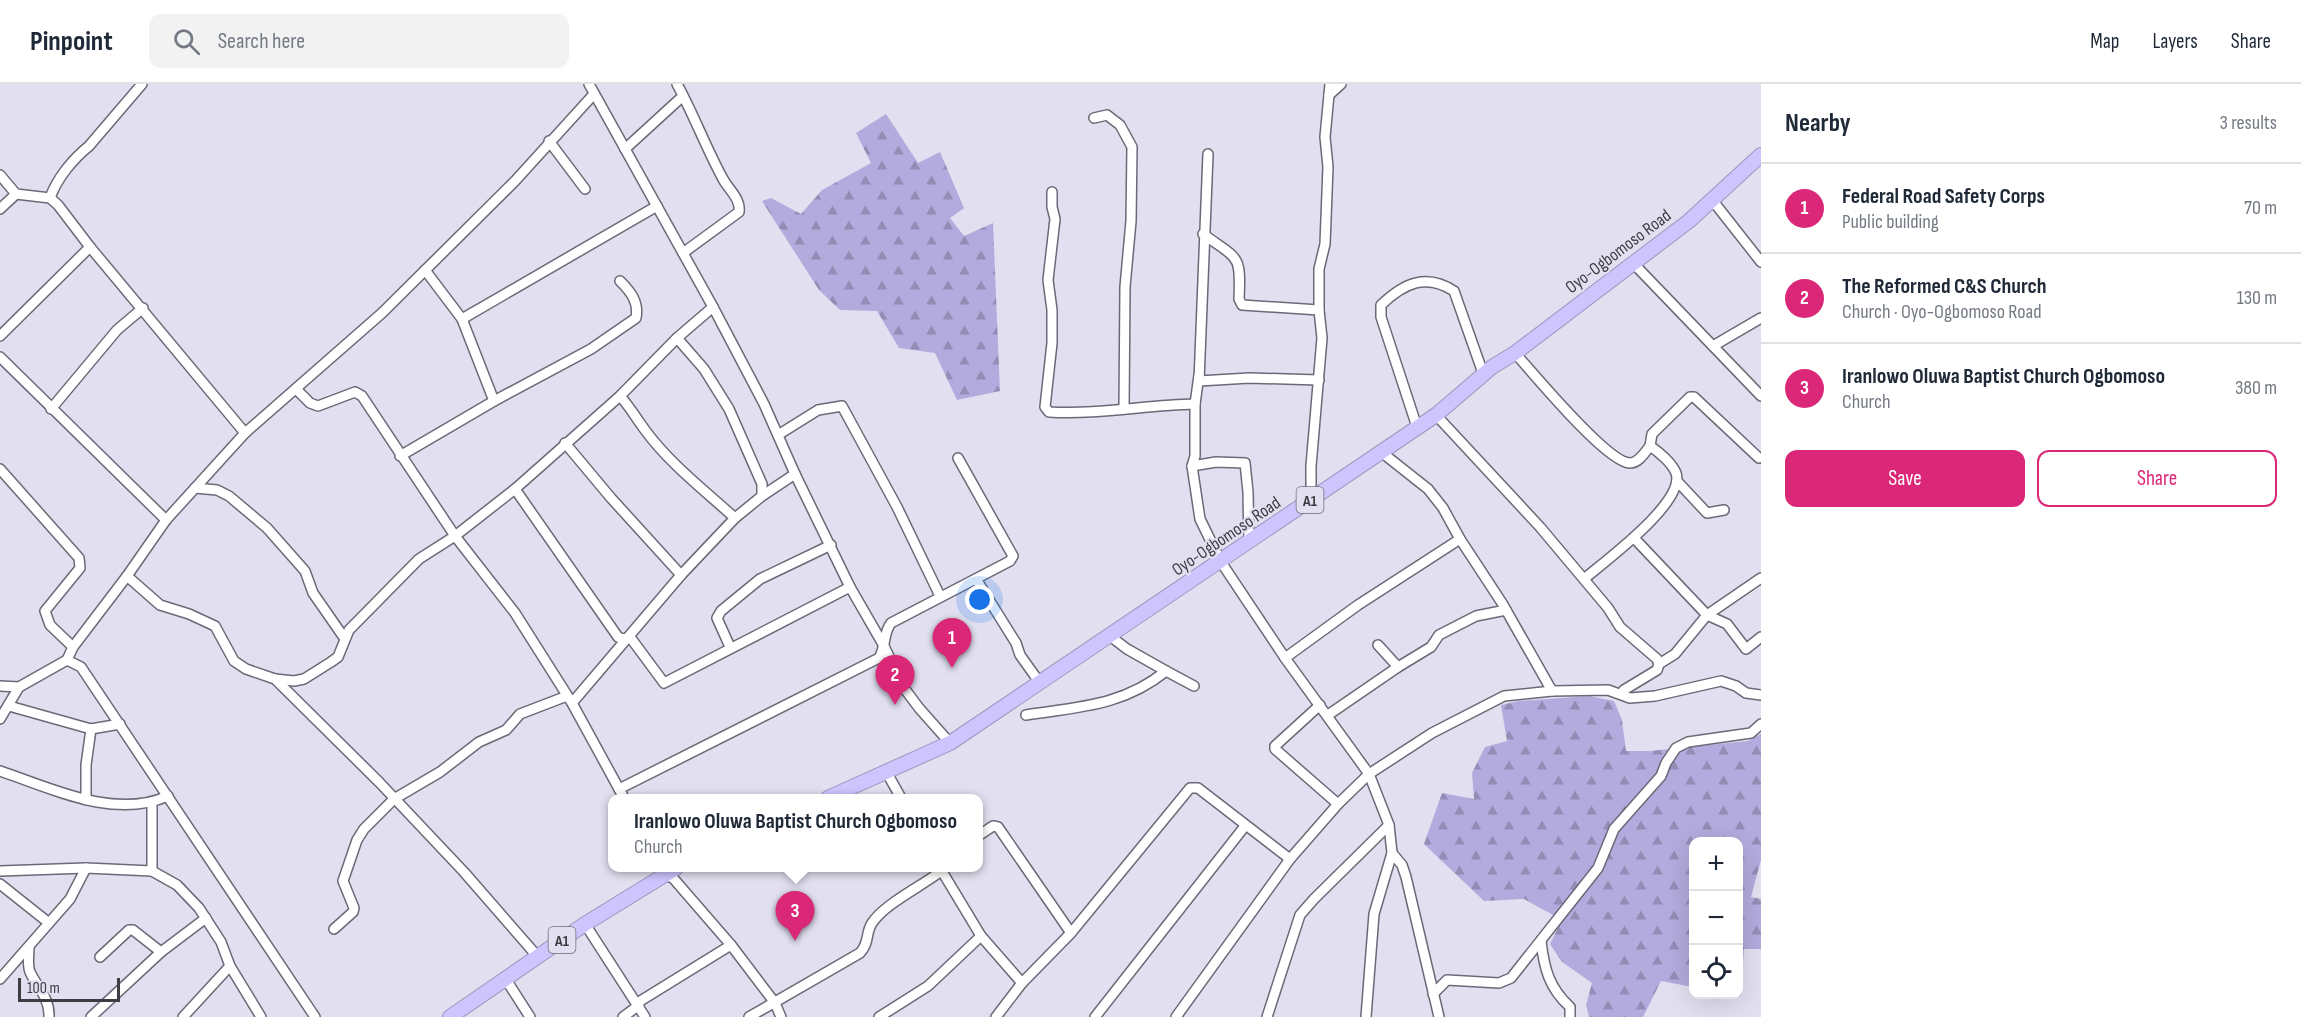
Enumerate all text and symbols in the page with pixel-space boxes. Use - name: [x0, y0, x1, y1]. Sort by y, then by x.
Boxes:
- search box: [149, 14, 569, 68]
- text: Pinpoint: [30, 25, 113, 58]
- icon: search: [170, 25, 203, 58]
- text: Search here: [218, 28, 305, 55]
- text: Map: [2090, 29, 2119, 54]
- text: Layers: [2152, 29, 2198, 54]
- text: Share: [2231, 29, 2271, 54]
- text: Nearby: [1785, 108, 1851, 139]
- text: 3 results: [2220, 111, 2277, 135]
- text: Federal Road Safety Corps: [1842, 183, 2045, 210]
- text: 1: [1801, 196, 1808, 220]
- text: 70 m: [2244, 196, 2277, 220]
- street label: Oyo-Ogbomoso Road: [1561, 205, 1675, 298]
- text: Public building: [1842, 210, 1939, 234]
- text: The Reformed C&S Church: [1842, 273, 2047, 300]
- text: 2: [1800, 286, 1809, 310]
- text: 130 m: [2237, 286, 2277, 310]
- text: Church · Oyo-Ogbomoso Road: [1842, 300, 2042, 324]
- text: Iranlowo Oluwa Baptist Church Ogbomoso: [1842, 363, 2165, 390]
- text: 3: [1800, 376, 1809, 400]
- text: 380 m: [2235, 376, 2277, 400]
- text: Church: [1842, 390, 1891, 414]
- button: Save: [1785, 450, 2025, 507]
- button: Share: [2037, 450, 2277, 507]
- road number: A1: [1296, 487, 1324, 513]
- street label: Oyo-Ogbomoso Road: [1168, 492, 1285, 581]
- your location: [965, 585, 994, 614]
- pin: 1: [932, 618, 972, 668]
- pin: 2: [876, 656, 914, 705]
- popup: [608, 794, 983, 872]
- text: Iranlowo Oluwa Baptist Church Ogbomoso: [634, 808, 957, 835]
- text: Church: [634, 835, 683, 859]
- map controls: [1689, 837, 1743, 999]
- button: +: [1689, 837, 1743, 891]
- button: −: [1689, 891, 1743, 945]
- pin: 3: [776, 892, 814, 941]
- road number: A1: [548, 927, 576, 953]
- button: locate: [1689, 945, 1743, 999]
- scale bar: [18, 975, 120, 1002]
- text: 100 m: [27, 979, 60, 998]

